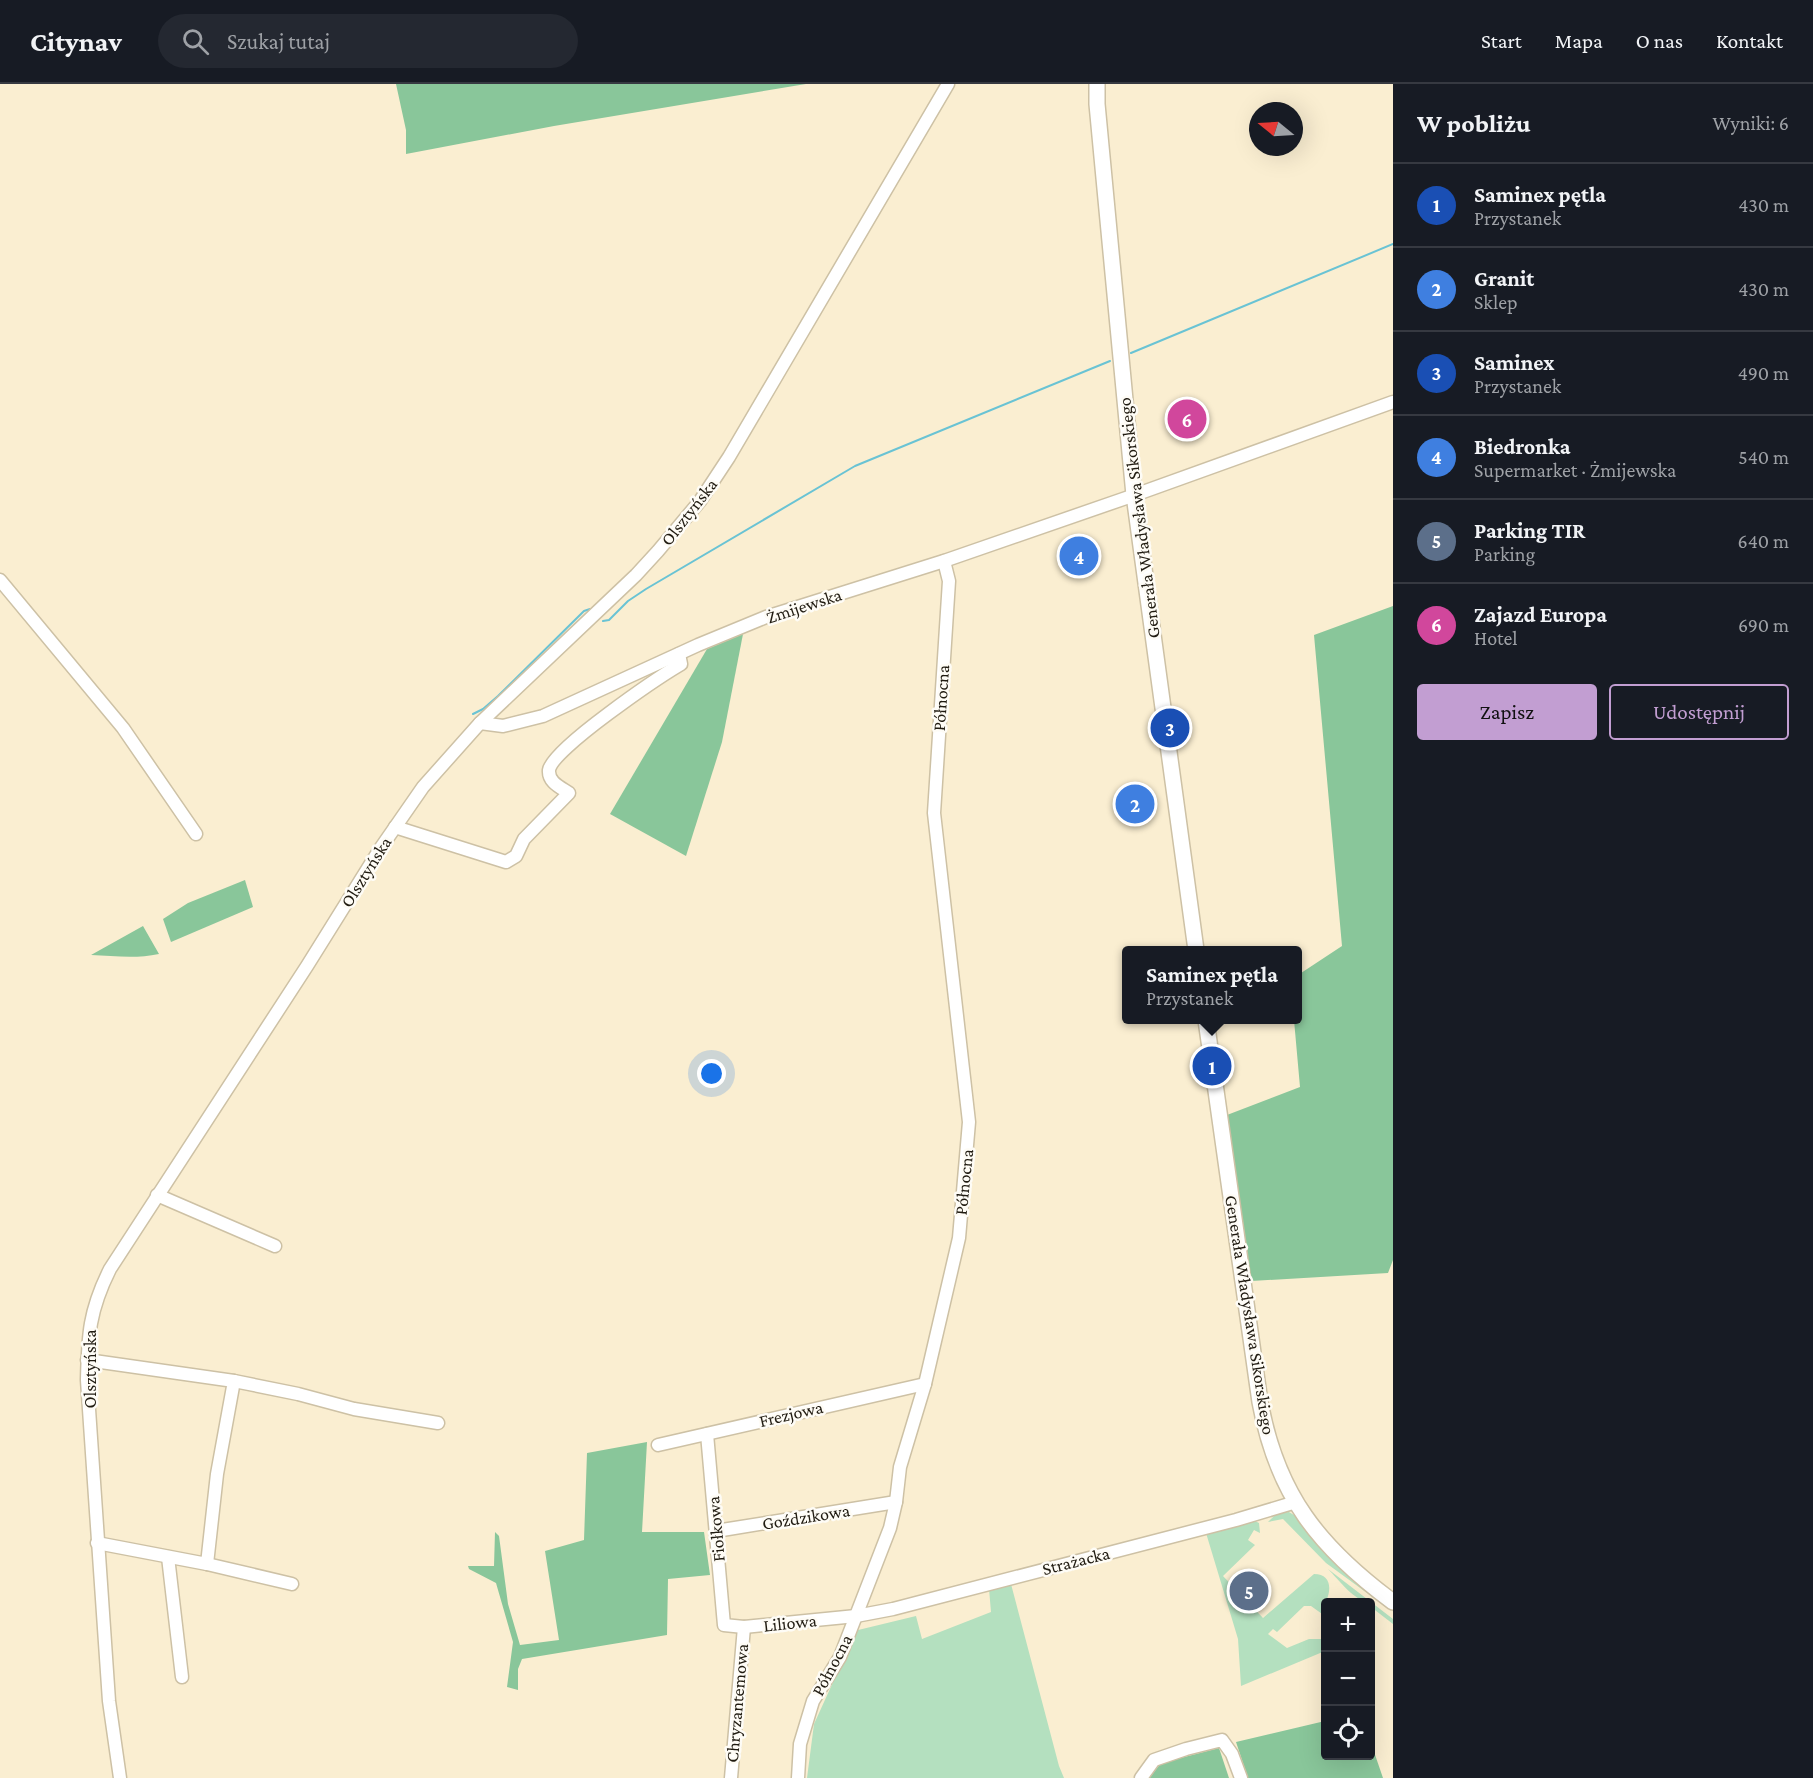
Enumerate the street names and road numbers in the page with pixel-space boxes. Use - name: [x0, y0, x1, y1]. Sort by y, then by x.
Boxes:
- street label: Generała Władysława Sikorskiego: [1114, 396, 1164, 640]
- street label: Olsztyńska: [657, 475, 721, 549]
- street label: Żmijewska: [764, 584, 844, 628]
- street label: Północna: [929, 664, 953, 732]
- street label: Olsztyńska: [337, 833, 395, 911]
- street label: Północna: [951, 1148, 977, 1216]
- street label: Generała Władysława Sikorskiego: [1221, 1194, 1279, 1436]
- street label: Olsztyńska: [80, 1329, 100, 1409]
- street label: Frezjowa: [757, 1397, 825, 1432]
- street label: Fiołkowa: [703, 1495, 729, 1563]
- street label: Goździkowa: [761, 1500, 851, 1534]
- street label: Strażacka: [1040, 1543, 1112, 1579]
- street label: Liliowa: [762, 1610, 818, 1636]
- street label: Północna: [808, 1631, 856, 1699]
- street label: Chryzantemowa: [722, 1643, 752, 1763]

